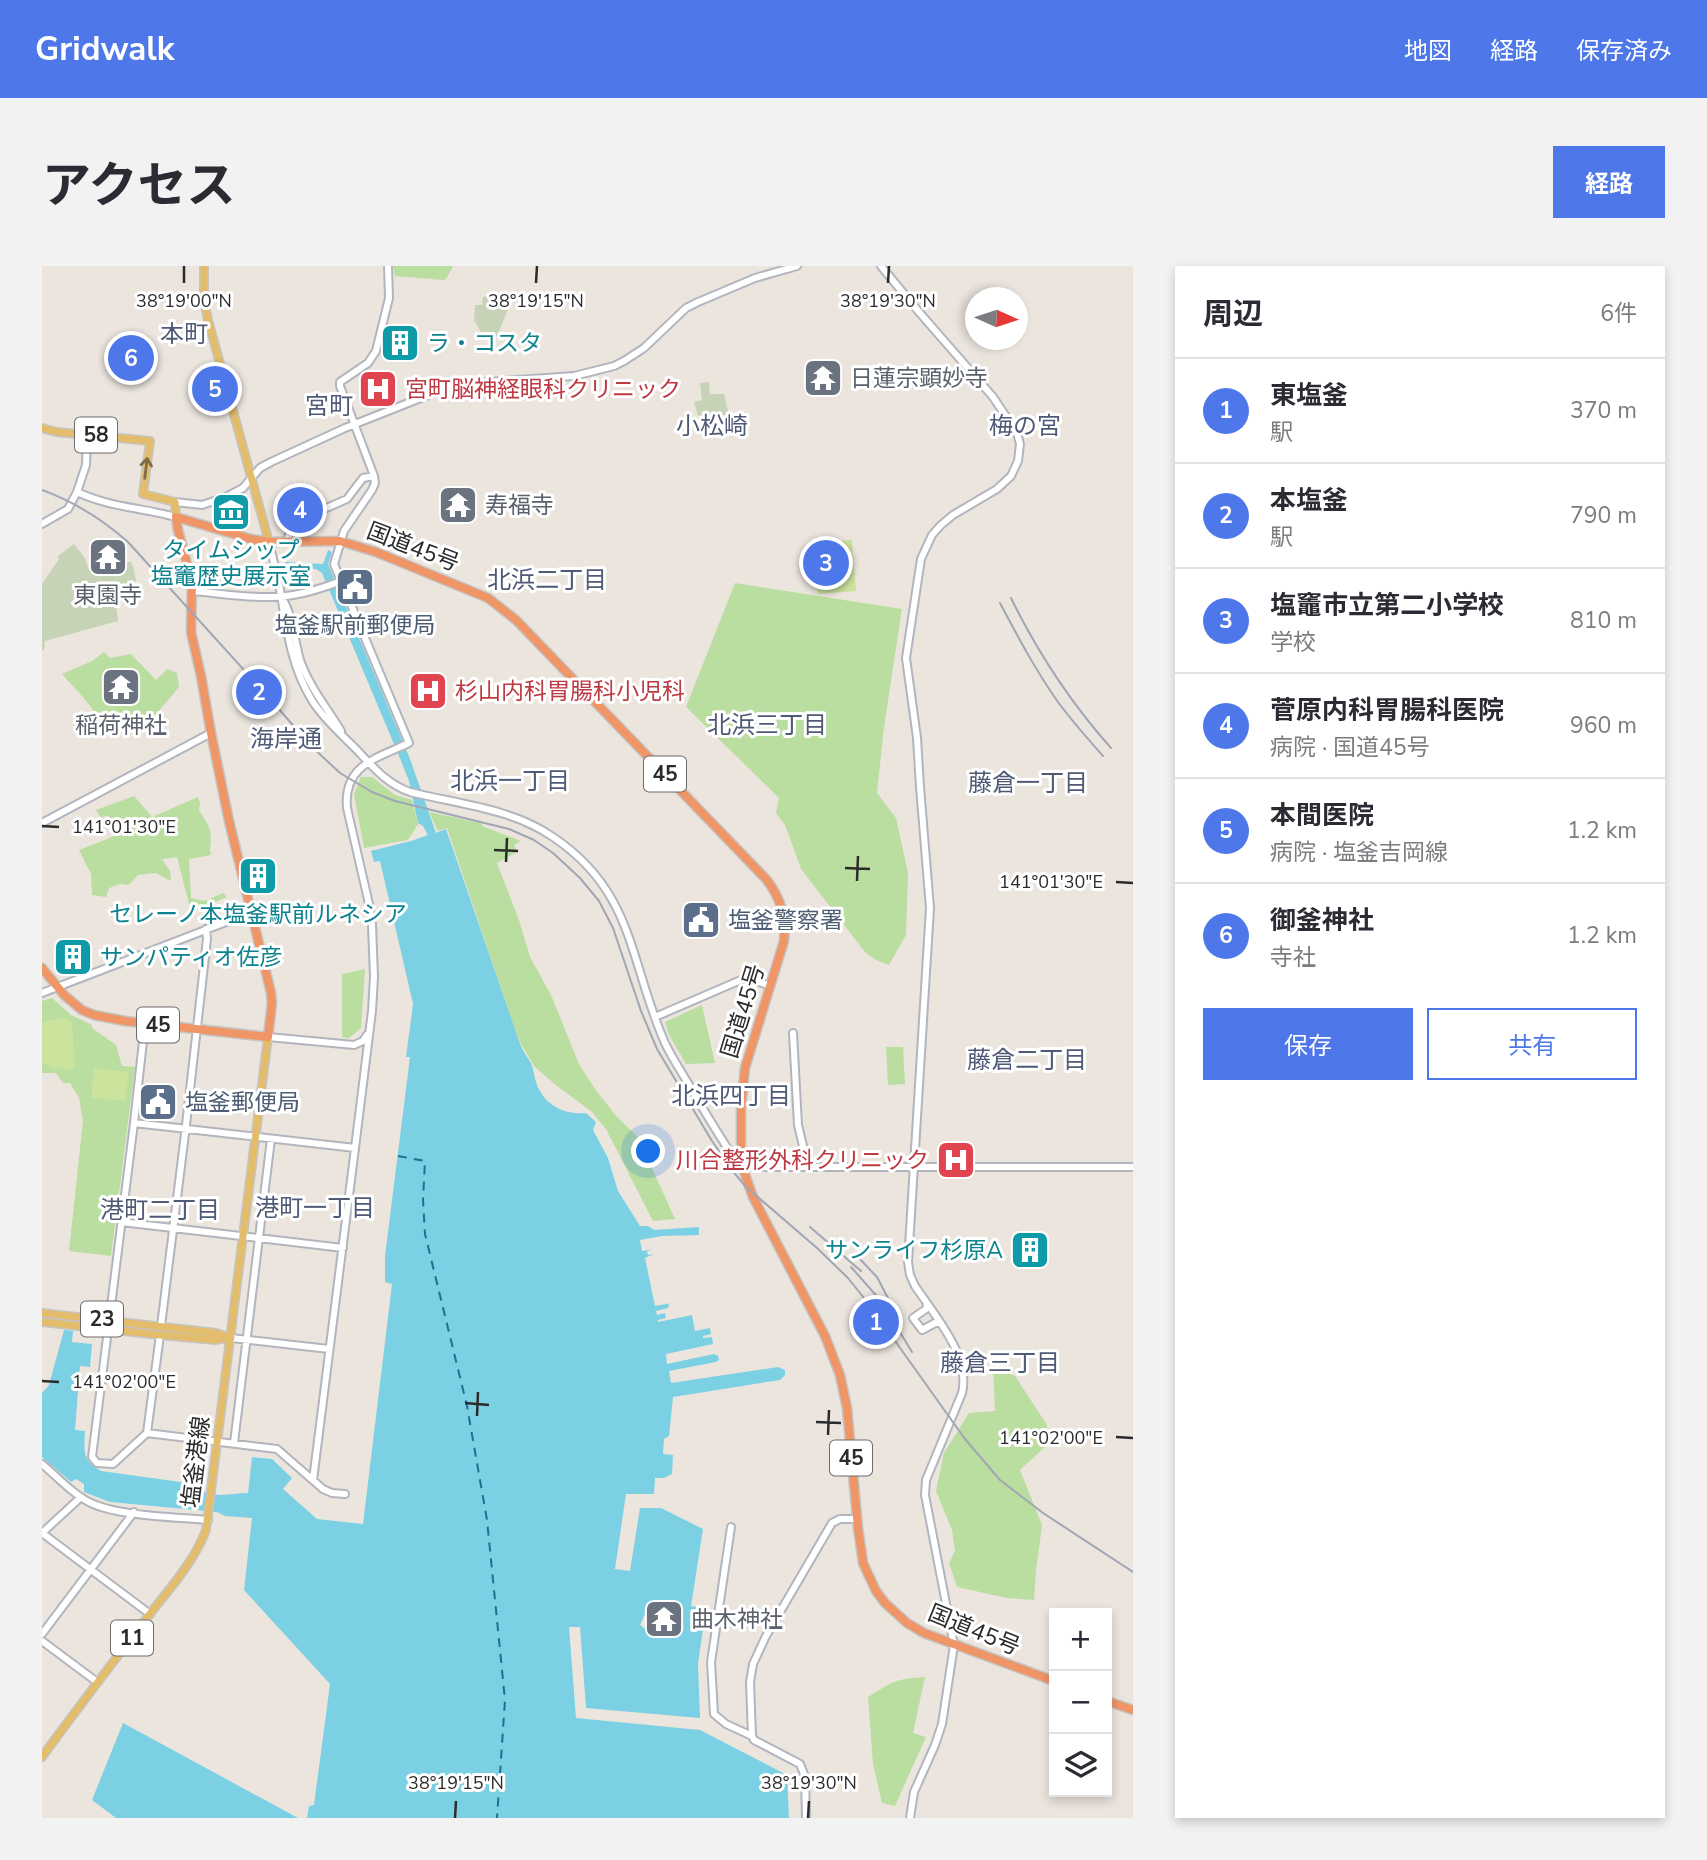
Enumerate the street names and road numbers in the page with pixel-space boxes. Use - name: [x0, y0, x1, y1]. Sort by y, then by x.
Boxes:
- road number: 58: [75, 418, 117, 452]
- street label: 国道45号: [362, 515, 464, 579]
- road number: 45: [644, 756, 686, 792]
- street label: 国道45号: [714, 960, 772, 1062]
- road number: 45: [137, 1008, 179, 1042]
- road number: 23: [81, 1302, 123, 1336]
- street label: 塩釜港線: [175, 1414, 217, 1510]
- road number: 45: [830, 1440, 872, 1476]
- street label: 国道45号: [923, 1598, 1025, 1662]
- road number: 11: [111, 1620, 153, 1656]

